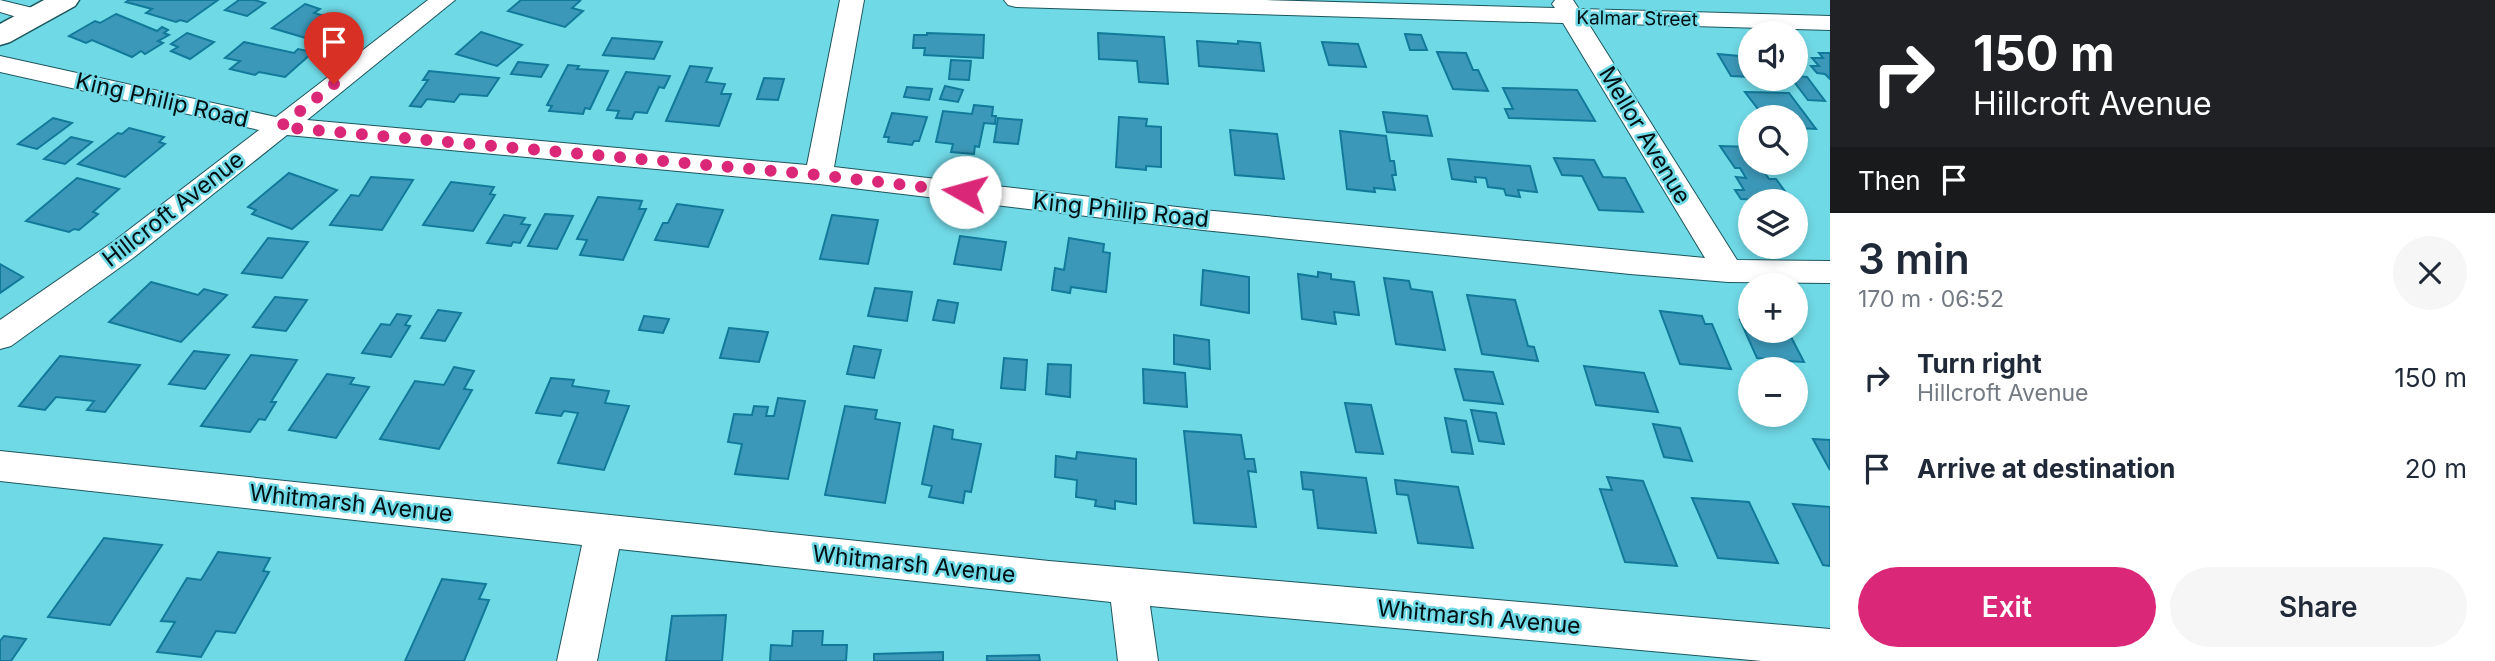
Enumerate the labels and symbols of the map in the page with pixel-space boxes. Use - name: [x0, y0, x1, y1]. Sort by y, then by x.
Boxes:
- street label: Kalmar Street: [1576, 6, 1698, 31]
- pin: [304, 12.0, 364, 84]
- street label: Mellor Avenue: [1593, 61, 1697, 209]
- street label: King Philip Road: [73, 66, 251, 134]
- street label: Hillcroft Avenue: [97, 145, 249, 273]
- position arrow: [928, 155, 1002, 229]
- street label: King Philip Road: [1032, 187, 1210, 233]
- street label: Whitmarsh Avenue: [248, 478, 454, 528]
- street label: Whitmarsh Avenue: [811, 539, 1017, 589]
- street label: Whitmarsh Avenue: [1376, 594, 1582, 640]

